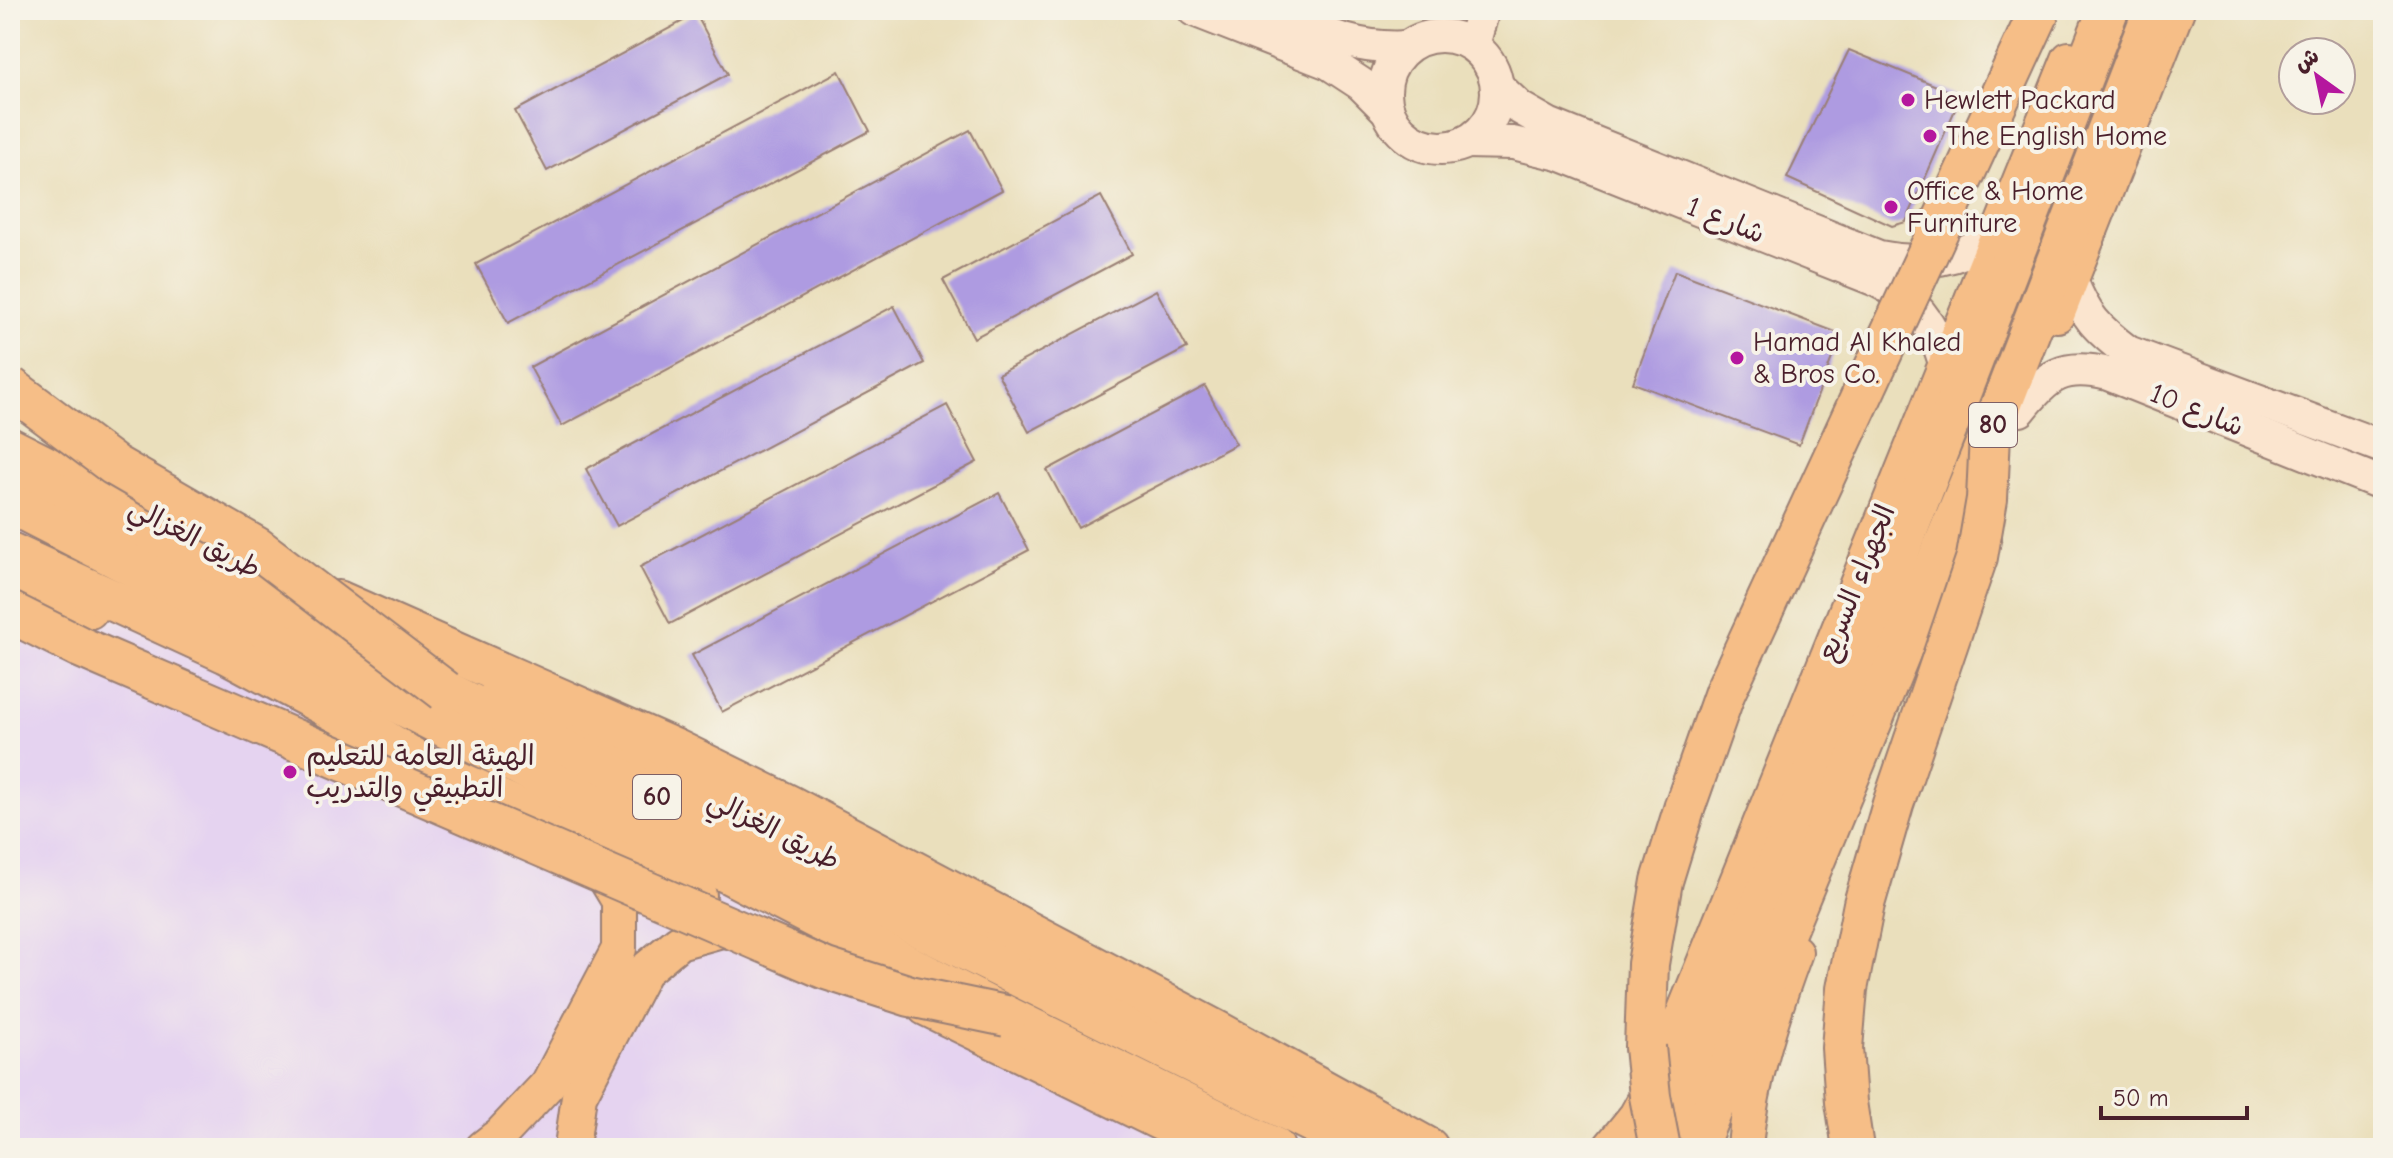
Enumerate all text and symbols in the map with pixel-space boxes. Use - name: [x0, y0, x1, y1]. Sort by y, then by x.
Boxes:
- north arrow: [2277, 36, 2357, 116]
- text: ش: [2289, 43, 2324, 78]
- place label: Hewlett Packard: [1924, 84, 2116, 116]
- marker: Hewlett Packard: [1899, 91, 1917, 109]
- place label: The English Home: [1946, 120, 2167, 152]
- marker: The English Home: [1921, 127, 1939, 145]
- place label: Office & Home Furniture: [1907, 175, 2084, 239]
- street label: شارع 1: [1681, 190, 1770, 253]
- marker: Office & Home Furniture: [1882, 198, 1900, 216]
- place label: Hamad Al Khaled & Bros Co.: [1753, 326, 1961, 390]
- marker: Hamad Al Khaled & Bros Co.: [1728, 349, 1746, 367]
- street label: شارع 10: [2144, 377, 2248, 446]
- road number: 80: [1969, 403, 2017, 447]
- street label: طريق الغزالي: [120, 491, 266, 592]
- street label: الجهراء السريع: [1810, 500, 1905, 667]
- place label: الهيئة العامة للتعليم التطبيقي والتدريب: [306, 740, 535, 812]
- marker: الهيئة العامة للتعليم التطبيقي والتدريب: [281, 763, 299, 781]
- road number: 60: [633, 775, 681, 819]
- street label: طريق الغزالي: [699, 783, 845, 884]
- scale bar: [2101, 1070, 2247, 1120]
- text: 50 m: [2113, 1084, 2169, 1112]

